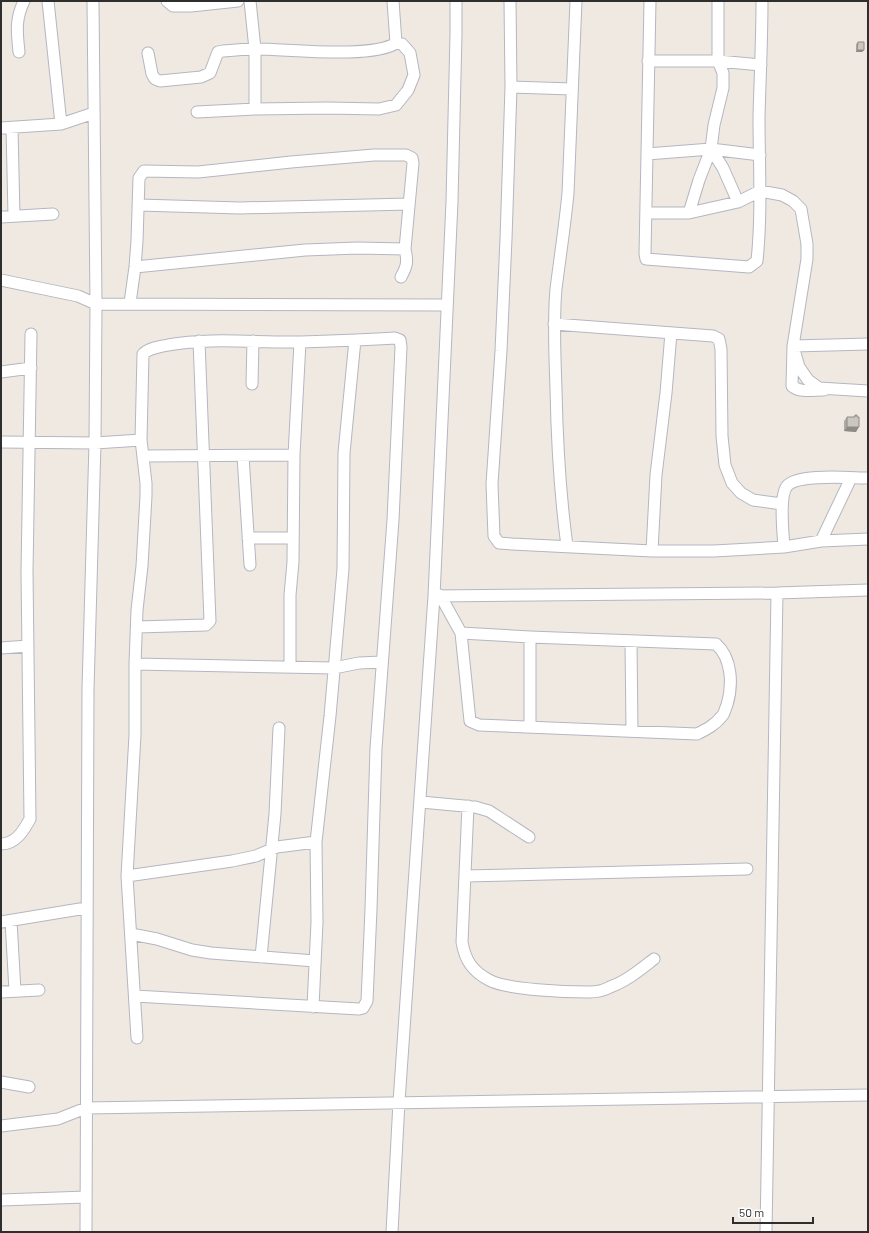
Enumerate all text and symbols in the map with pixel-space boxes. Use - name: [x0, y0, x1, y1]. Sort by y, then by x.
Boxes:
- scale bar: [733, 1199, 813, 1225]
- text: 50 m: [739, 1205, 764, 1219]

